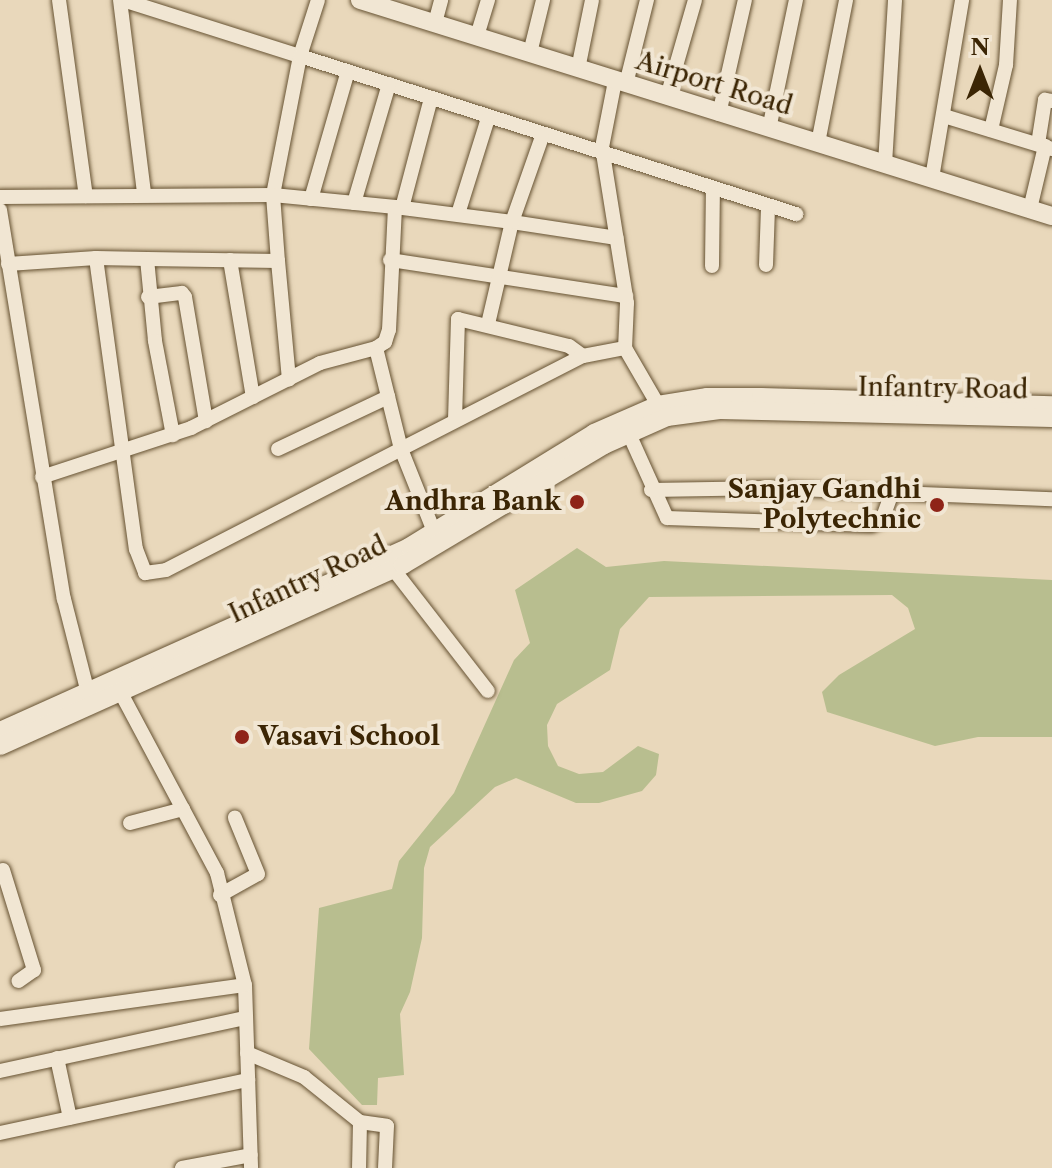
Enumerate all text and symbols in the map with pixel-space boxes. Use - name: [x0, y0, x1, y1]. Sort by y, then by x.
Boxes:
- north arrow: [940, 32, 1020, 112]
- text: N: [970, 34, 990, 61]
- street label: Airport Road: [632, 45, 796, 123]
- street label: Infantry Road: [857, 372, 1029, 406]
- place label: Sanjay Gandhi Polytechnic: [727, 474, 921, 536]
- place label: Andhra Bank: [385, 486, 561, 518]
- marker: Andhra Bank: [568, 493, 586, 511]
- marker: Sanjay Gandhi Polytechnic: [928, 496, 946, 514]
- street label: Infantry Road: [224, 530, 392, 630]
- place label: Vasavi School: [258, 721, 440, 753]
- marker: Vasavi School: [233, 728, 251, 746]

